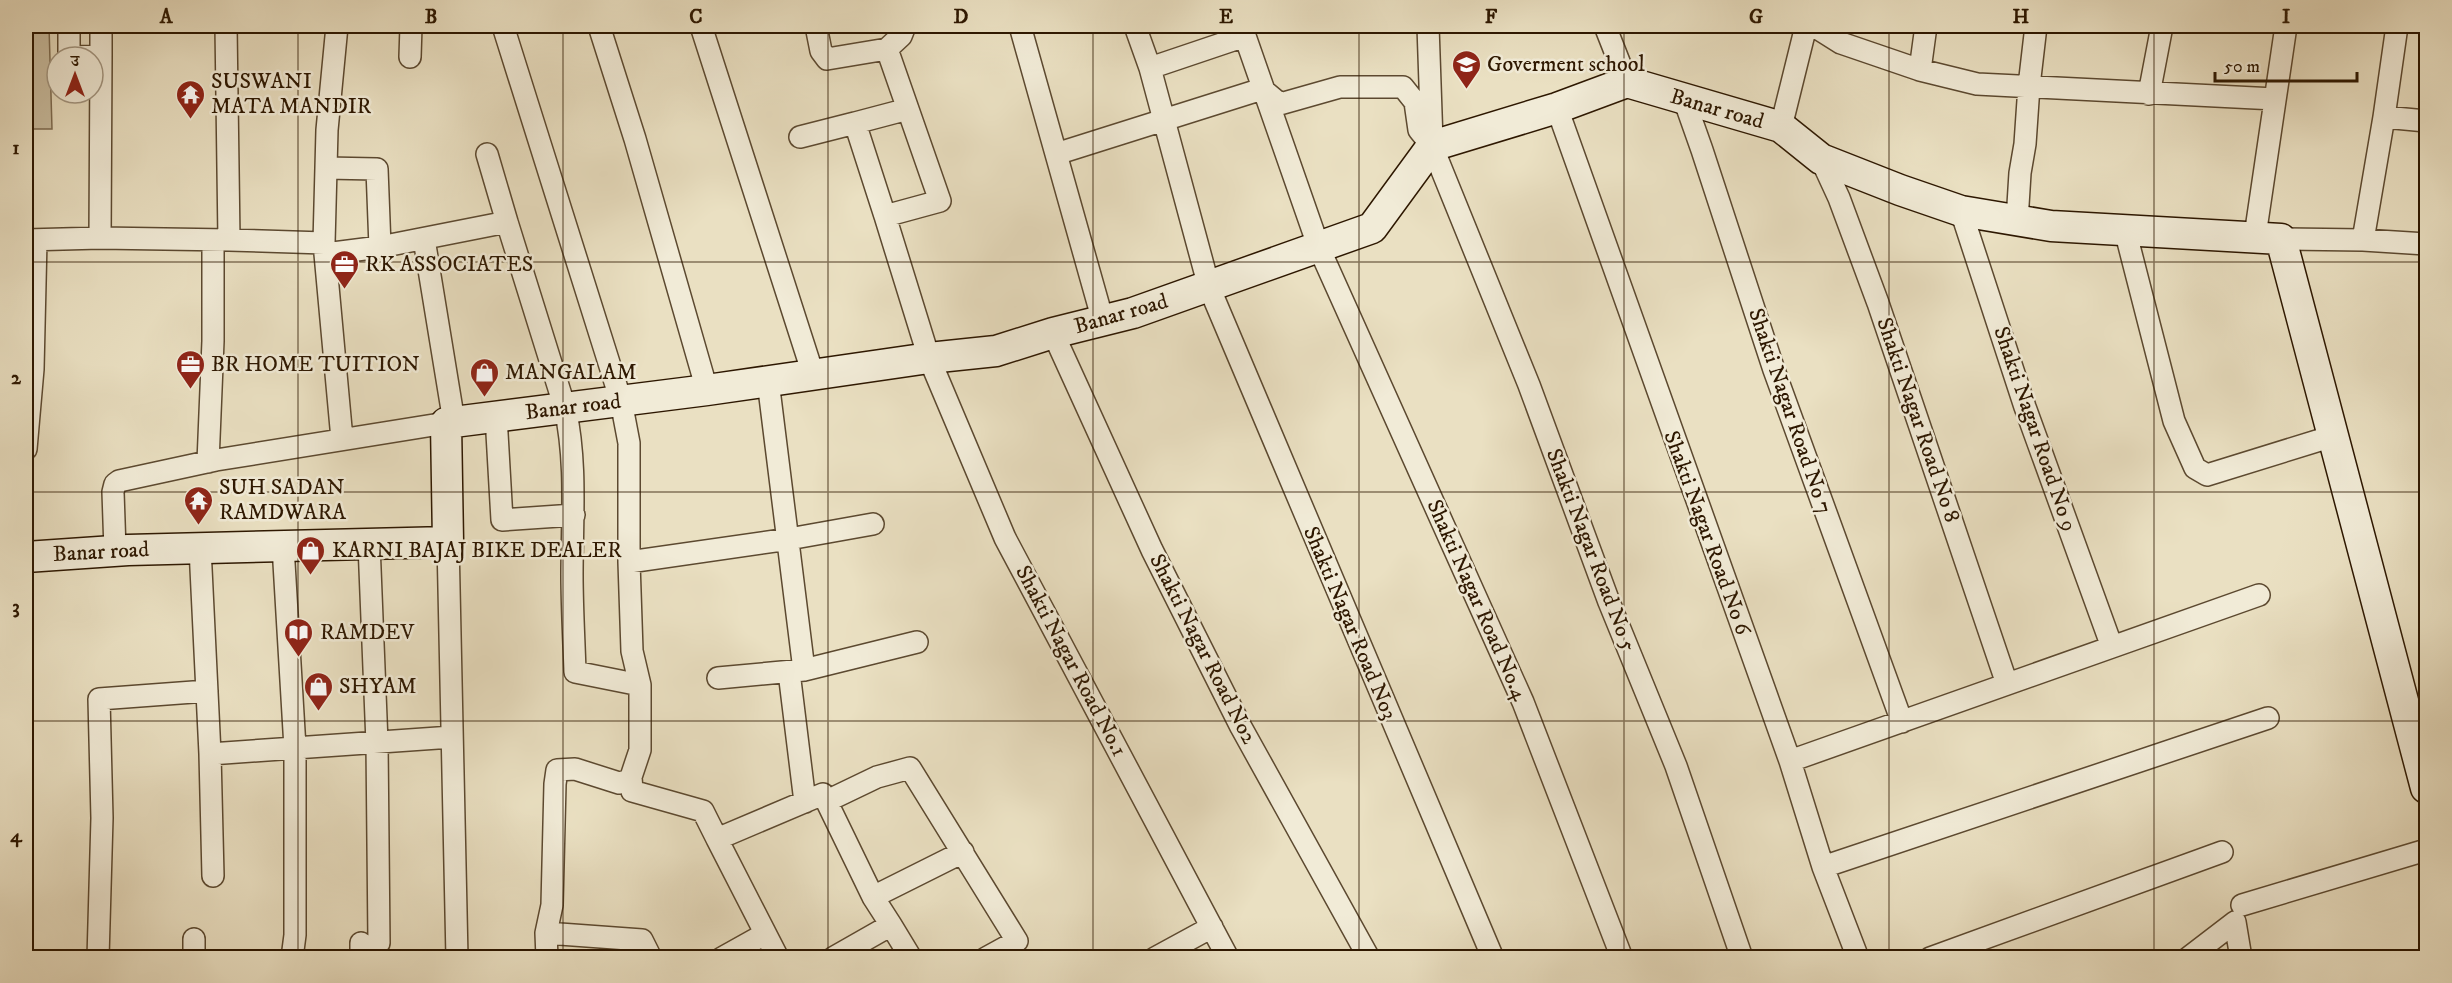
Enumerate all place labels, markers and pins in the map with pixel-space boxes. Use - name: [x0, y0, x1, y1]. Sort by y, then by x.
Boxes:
- school or university icon: Goverment school: [1450, 48, 1482, 90]
- place label: Goverment school: [1487, 51, 1645, 78]
- place label: SUSWANI MATA MANDIR: [211, 68, 372, 120]
- temple icon: SUSWANI MATA MANDIR: [174, 78, 206, 120]
- office icon: RK ASSOCIATES: [328, 248, 360, 290]
- place label: RK ASSOCIATES: [365, 251, 533, 278]
- office icon: BR HOME TUITION: [174, 348, 206, 390]
- place label: BR HOME TUITION: [211, 351, 420, 378]
- shop icon: MANGALAM: [468, 356, 500, 398]
- place label: MANGALAM: [505, 359, 637, 386]
- place label: SUH SADAN RAMDWARA: [219, 474, 347, 526]
- temple icon: SUH SADAN RAMDWARA: [182, 484, 214, 526]
- shop icon: KARNI BAJAJ BIKE DEALER: [295, 534, 327, 576]
- place label: KARNI BAJAJ BIKE DEALER: [332, 537, 622, 564]
- library icon: RAMDEV: [283, 616, 315, 658]
- place label: RAMDEV: [320, 619, 415, 646]
- shop icon: SHYAM: [302, 670, 334, 712]
- place label: SHYAM: [339, 673, 417, 700]

